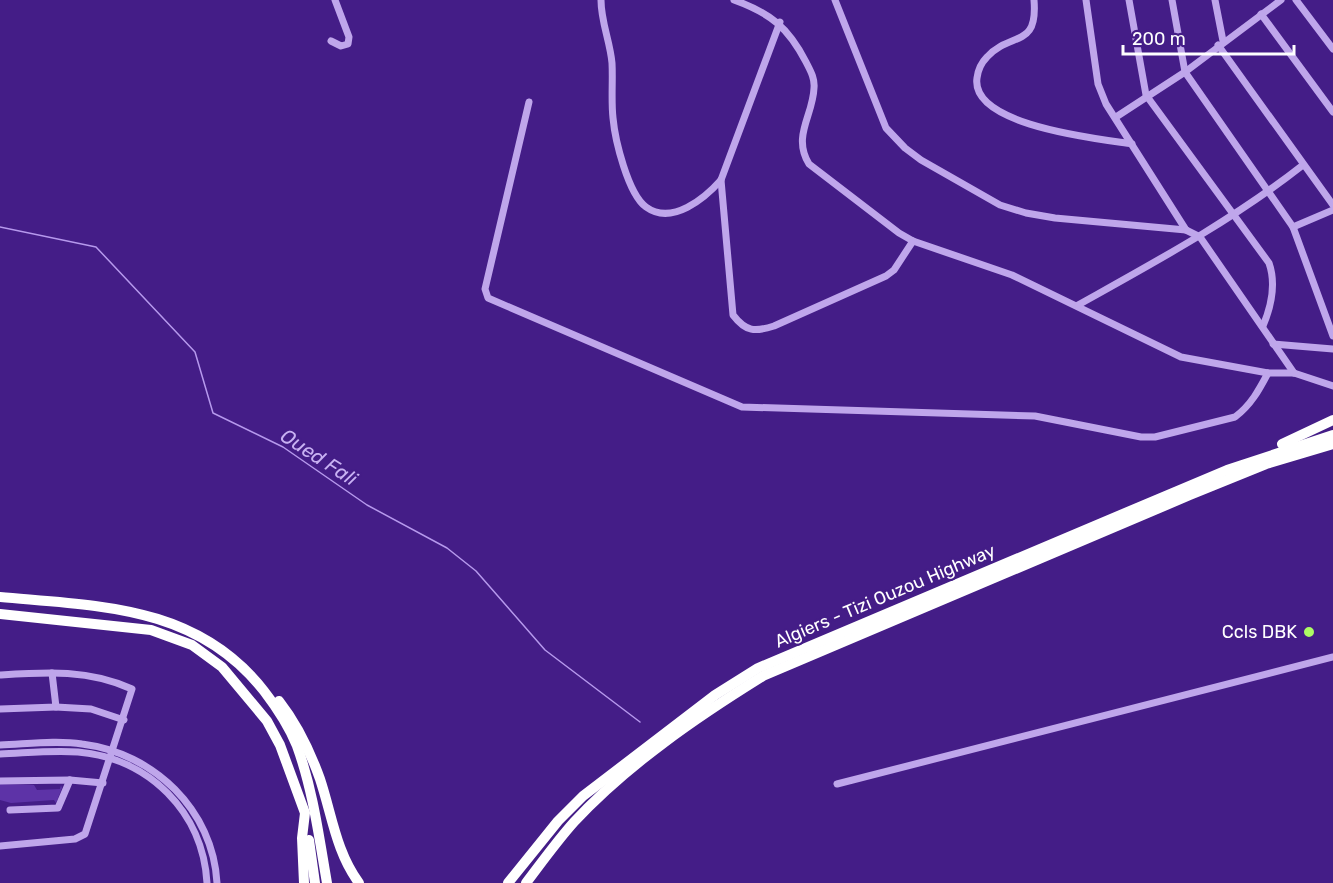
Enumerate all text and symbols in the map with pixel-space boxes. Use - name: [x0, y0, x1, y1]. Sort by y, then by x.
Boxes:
- scale bar: [1123, 18, 1294, 56]
- text: 200 m: [1132, 28, 1186, 50]
- water label: Oued Fali: [276, 423, 363, 491]
- street label: Algiers - Tizi Ouzou Highway: [771, 539, 999, 653]
- place label: Ccls DBK: [1222, 621, 1297, 643]
- marker: Ccls DBK: [1302, 625, 1316, 639]

